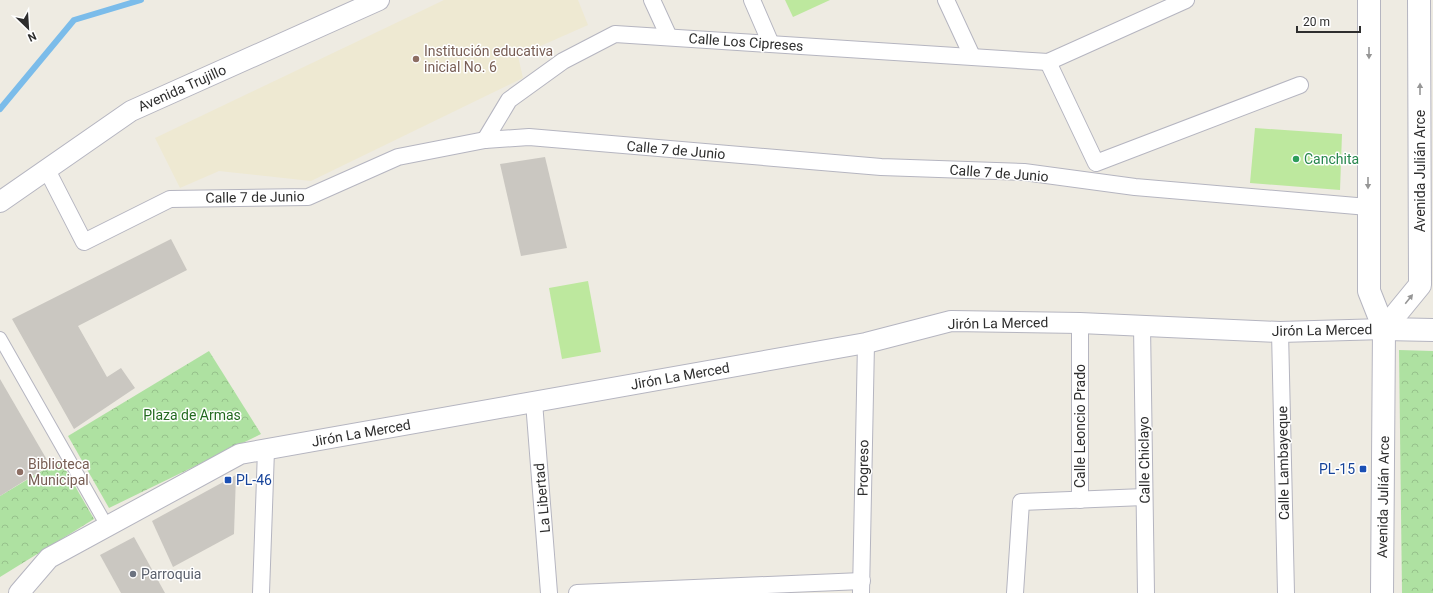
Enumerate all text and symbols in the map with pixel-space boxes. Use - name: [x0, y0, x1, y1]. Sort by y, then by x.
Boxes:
- north arrow: [8, 8, 48, 48]
- scale bar: [1297, 8, 1360, 34]
- text: 20 m: [1303, 15, 1330, 29]
- text: N: [26, 29, 38, 44]
- street label: Calle Los Cipreses: [688, 30, 804, 54]
- place label: Institución educativa inicial No. 6: [424, 43, 553, 75]
- one-way arrow: [1366, 47, 1372, 60]
- marker: Institución educativa inicial No. 6: [411, 54, 421, 64]
- street label: Avenida Trujillo: [136, 61, 228, 115]
- one-way arrow: [1417, 82, 1423, 95]
- street label: Avenida Julián Arce: [1412, 110, 1428, 232]
- street label: Calle 7 de Junio: [626, 138, 726, 162]
- place label: Canchita: [1304, 151, 1359, 167]
- marker: Canchita: [1291, 154, 1301, 164]
- street label: Calle 7 de Junio: [949, 162, 1049, 184]
- one-way arrow: [1365, 177, 1371, 190]
- street label: Calle 7 de Junio: [205, 188, 305, 206]
- one-way arrow: [1404, 293, 1413, 304]
- street label: Jirón La Merced: [948, 314, 1048, 332]
- street label: Jirón La Merced: [1272, 321, 1372, 339]
- street label: Jirón La Merced: [629, 359, 731, 393]
- street label: Calle Leoncio Prado: [1072, 364, 1088, 488]
- street label: Calle Lambayeque: [1274, 406, 1292, 520]
- park label: Plaza de Armas: [143, 407, 241, 423]
- street label: Jirón La Merced: [310, 416, 412, 450]
- street label: Calle Chiclayo: [1135, 416, 1153, 504]
- street label: Avenida Julián Arce: [1374, 436, 1392, 558]
- street label: Progreso: [855, 440, 871, 496]
- place label: Biblioteca Municipal: [28, 456, 90, 488]
- place label: PL-15: [1319, 461, 1355, 477]
- street label: La Libertad: [531, 462, 553, 534]
- marker: PL-15: [1358, 464, 1368, 474]
- marker: Biblioteca Municipal: [15, 467, 25, 477]
- place label: PL-46: [236, 472, 272, 488]
- marker: PL-46: [223, 475, 233, 485]
- place label: Parroquia: [141, 566, 201, 582]
- marker: Parroquia: [128, 569, 138, 579]

